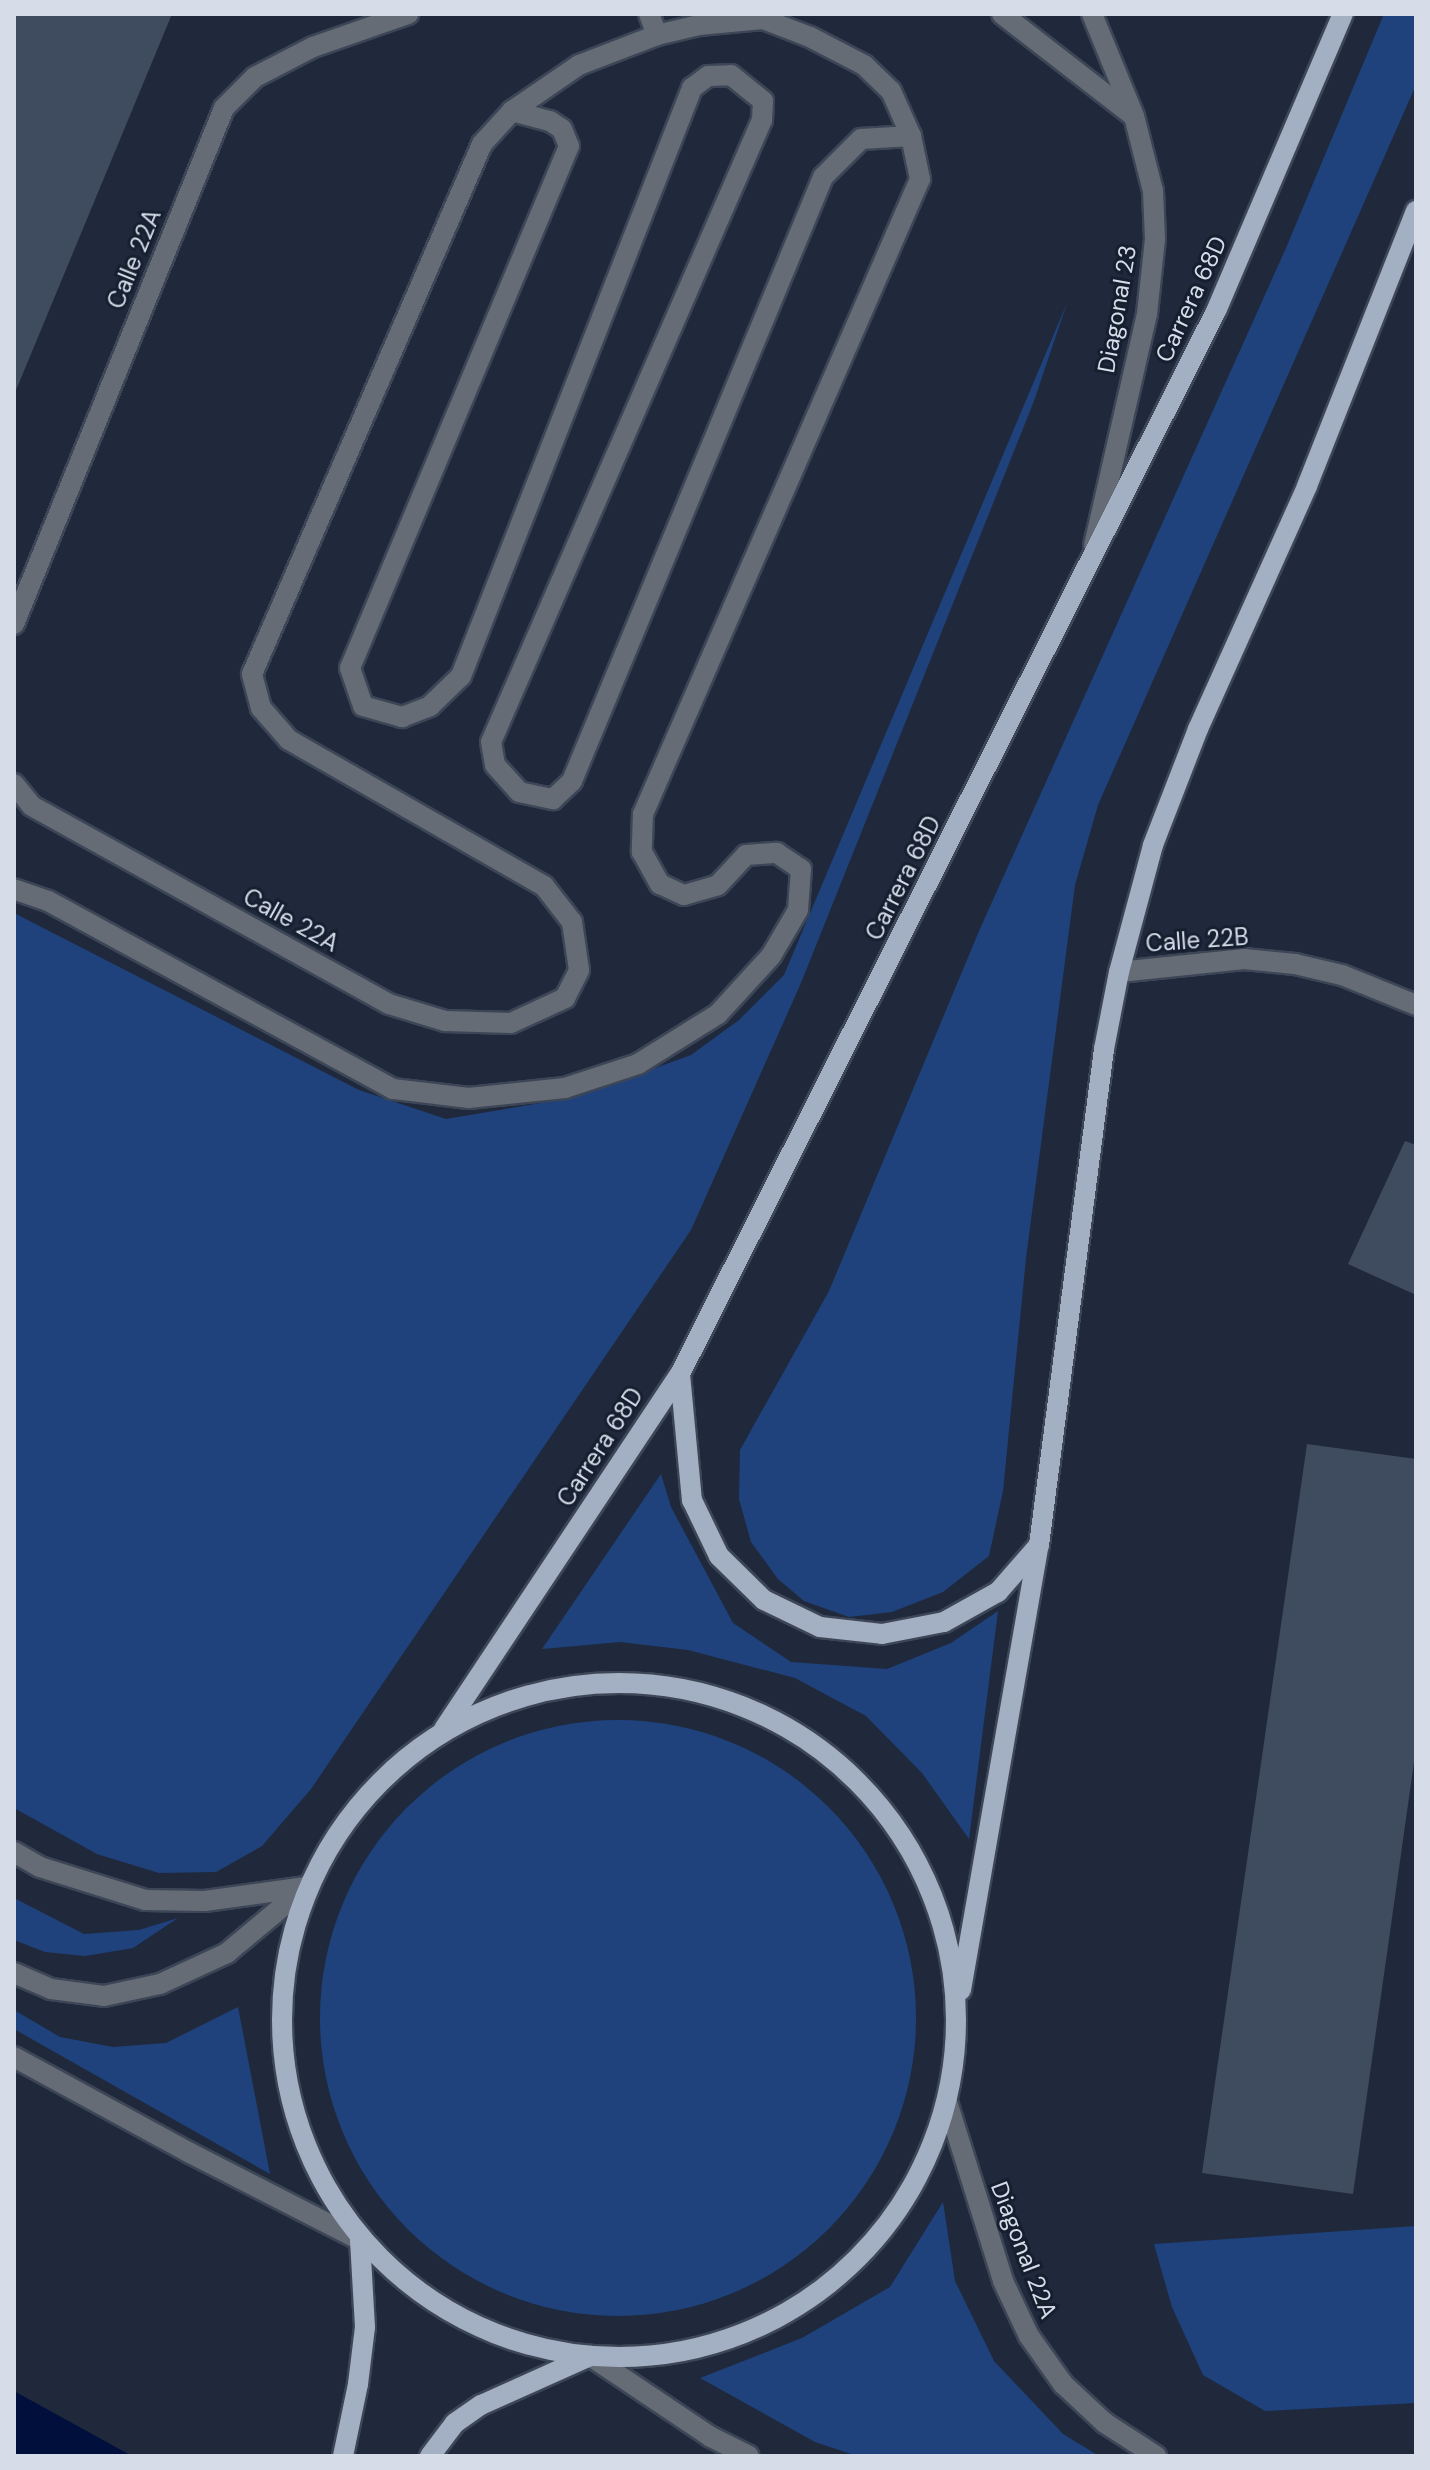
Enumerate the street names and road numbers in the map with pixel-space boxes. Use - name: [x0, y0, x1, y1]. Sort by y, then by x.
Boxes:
- street label: Calle 22A: [101, 205, 167, 313]
- street label: Carrera 68D: [1149, 231, 1233, 367]
- street label: Diagonal 23: [1092, 243, 1142, 375]
- street label: Carrera 68D: [859, 811, 947, 945]
- street label: Calle 22A: [238, 882, 344, 958]
- street label: Calle 22B: [1145, 922, 1249, 958]
- street label: Carrera 68D: [551, 1382, 649, 1512]
- street label: Diagonal 22A: [985, 2177, 1063, 2323]

